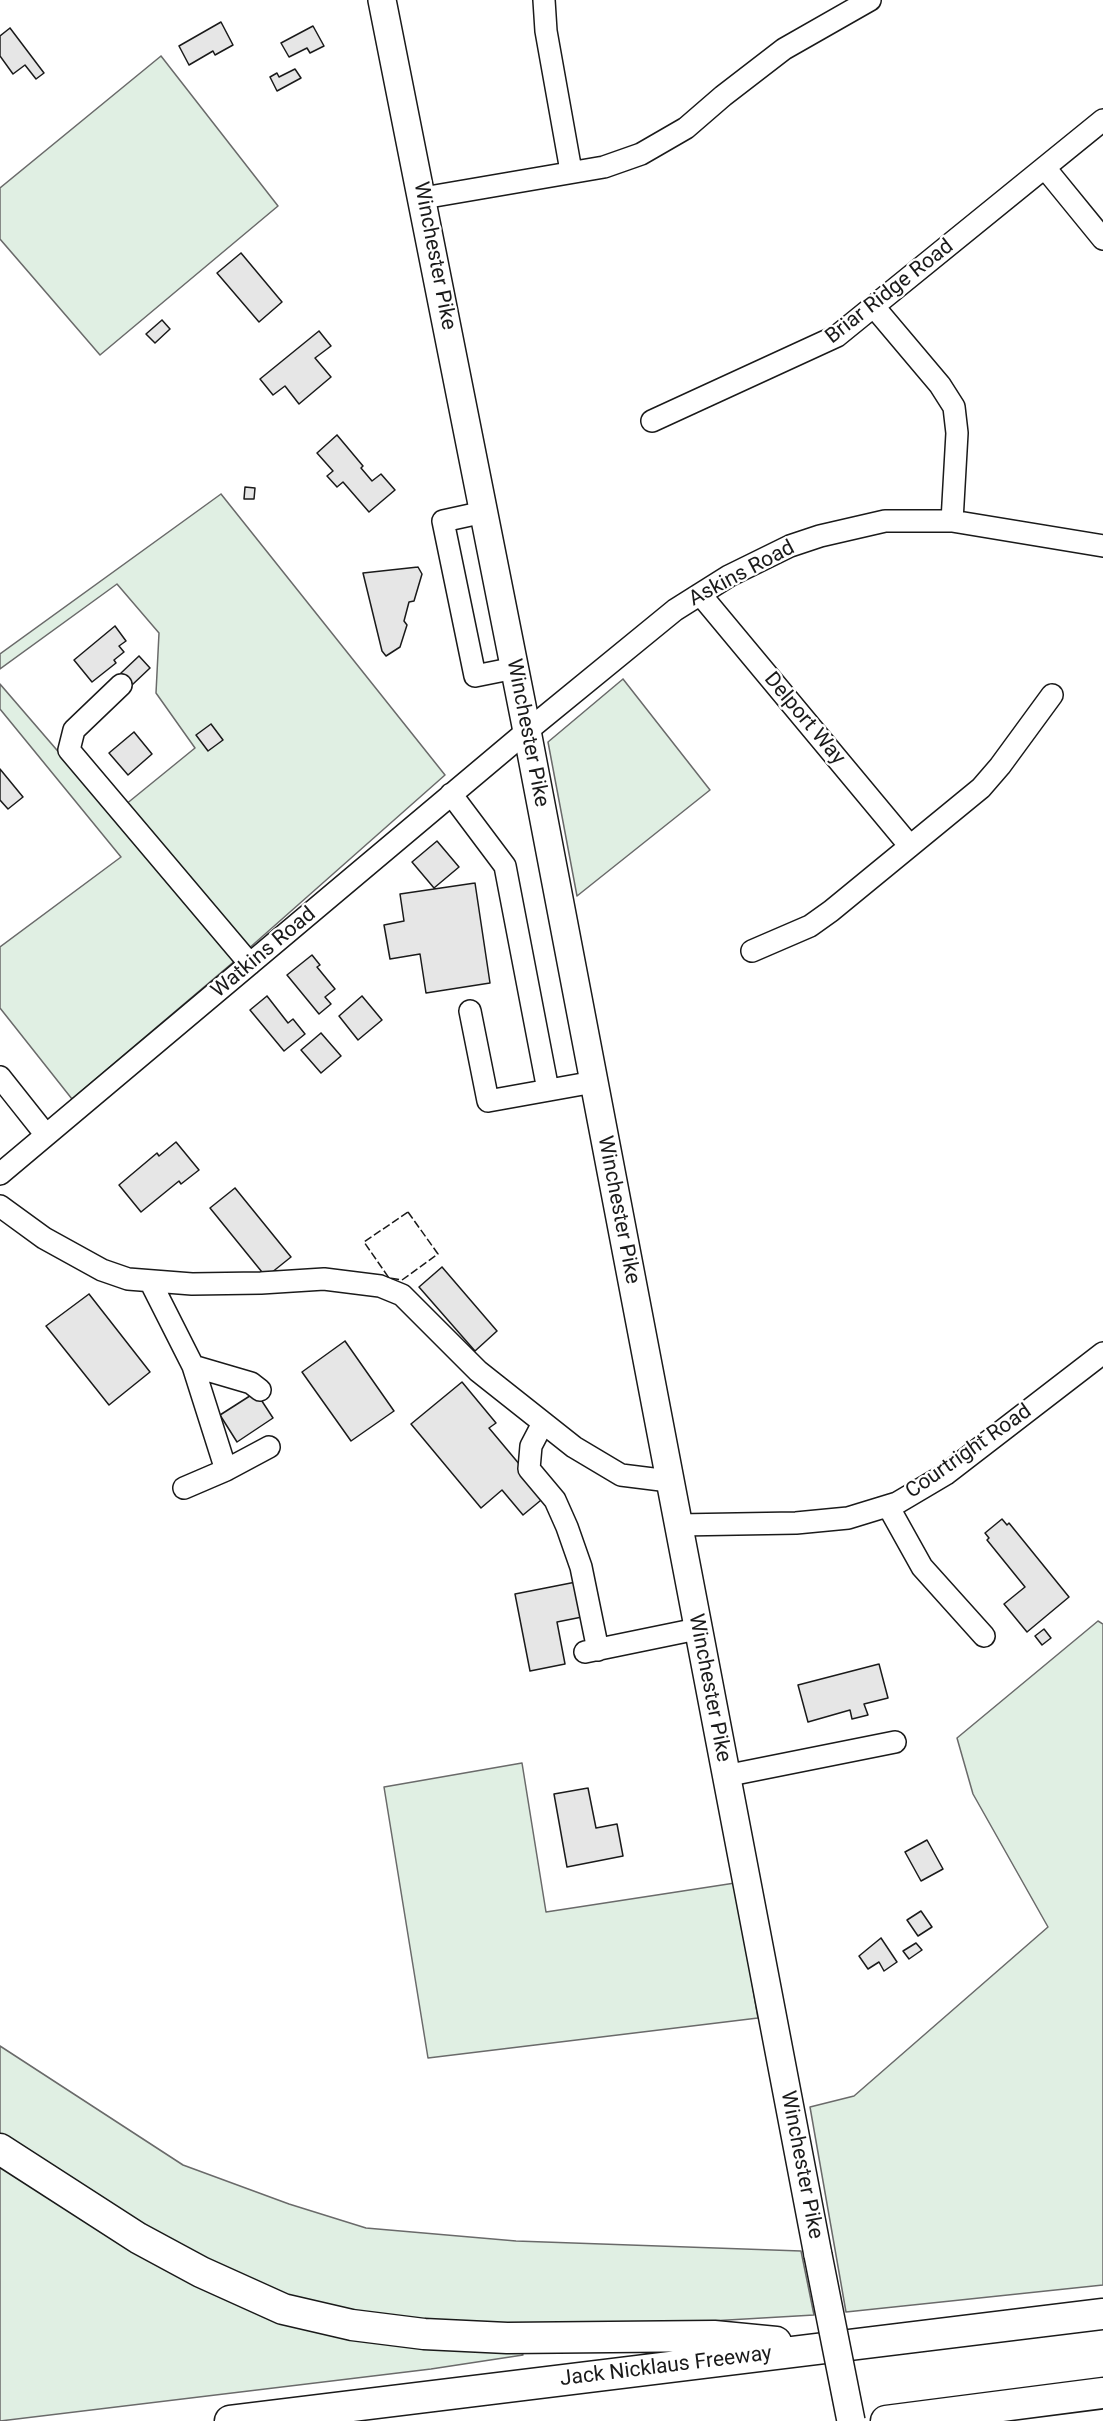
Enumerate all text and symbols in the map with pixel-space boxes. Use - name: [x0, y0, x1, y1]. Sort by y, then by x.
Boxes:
- street label: Winchester Pike: [407, 180, 461, 332]
- street label: Briar Ridge Road: [821, 234, 959, 350]
- street label: Askins Road: [685, 536, 799, 612]
- street label: Winchester Pike: [500, 657, 554, 809]
- street label: Delport Way: [758, 668, 850, 770]
- street label: Watkins Road: [207, 902, 321, 1004]
- street label: Winchester Pike: [591, 1134, 645, 1286]
- street label: Courtright Road: [901, 1399, 1037, 1505]
- street label: Winchester Pike: [682, 1612, 736, 1764]
- street label: Winchester Pike: [774, 2089, 828, 2241]
- street label: Jack Nicklaus Freeway: [559, 2341, 773, 2393]

